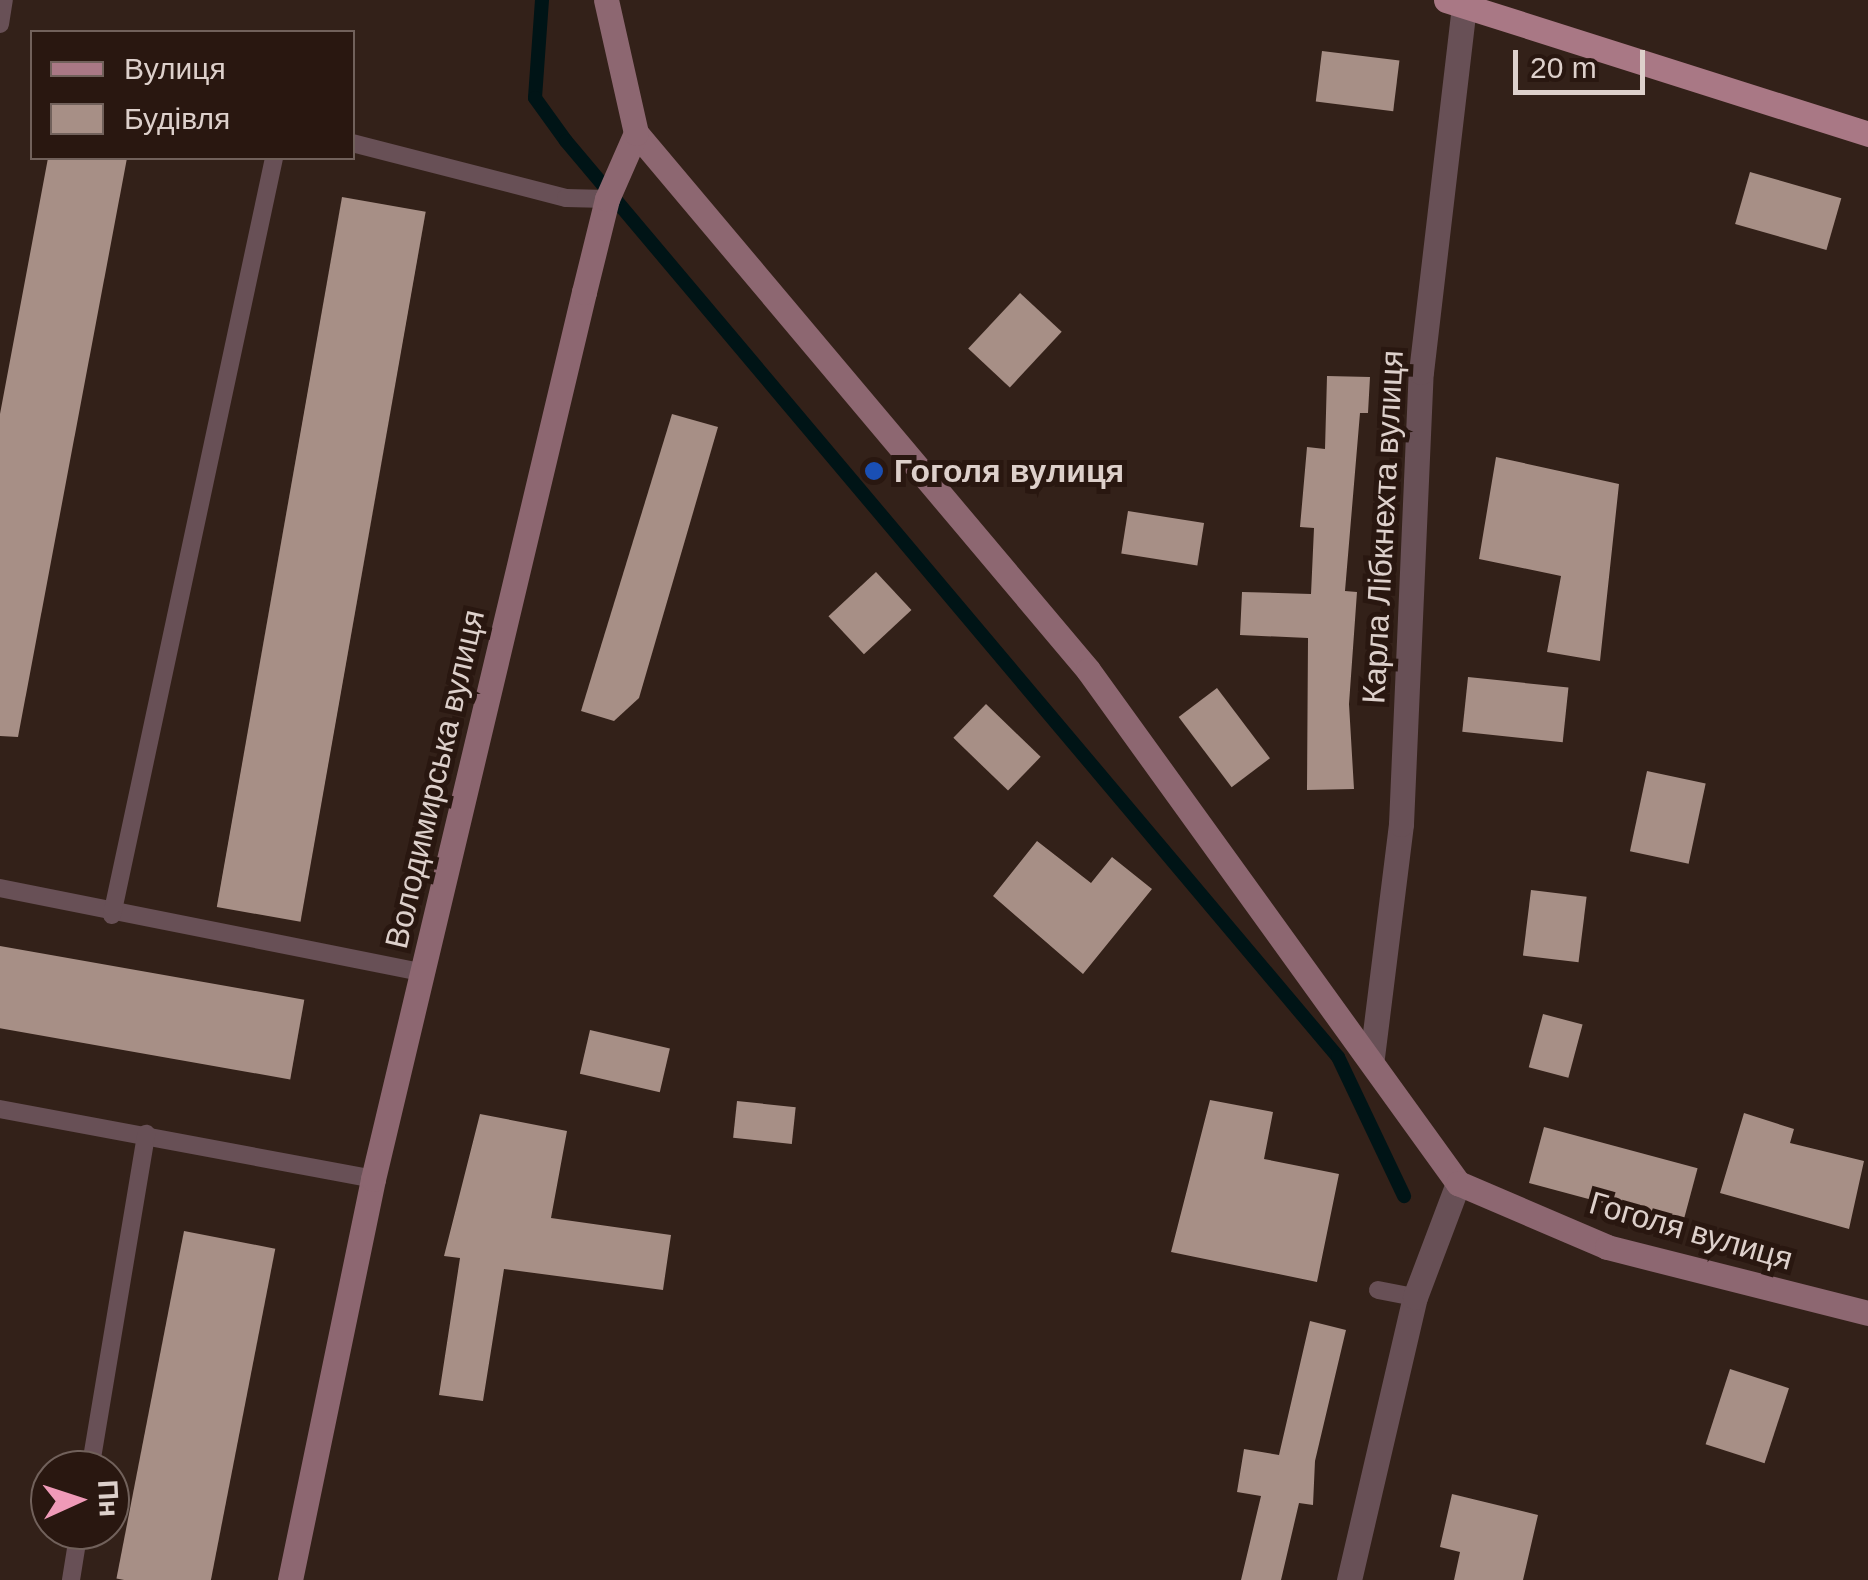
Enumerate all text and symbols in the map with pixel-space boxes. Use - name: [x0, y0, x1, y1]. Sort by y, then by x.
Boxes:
- legend: [30, 30, 355, 160]
- scale bar: [1518, 30, 1650, 92]
- text: 20 m: [1530, 51, 1597, 84]
- text: Вулиця: [124, 52, 226, 85]
- text: Будівля: [124, 102, 230, 135]
- street label: Карла Лібкнехта вулиця: [1355, 349, 1411, 705]
- place label: Гоголя вулиця: [894, 452, 1124, 490]
- marker: Гоголя вулиця: [863, 460, 885, 482]
- street label: Володимирська вулиця: [377, 606, 493, 952]
- street label: Гоголя вулиця: [1585, 1184, 1797, 1278]
- north arrow: [30, 1450, 130, 1550]
- text: Пн: [92, 1479, 125, 1518]

